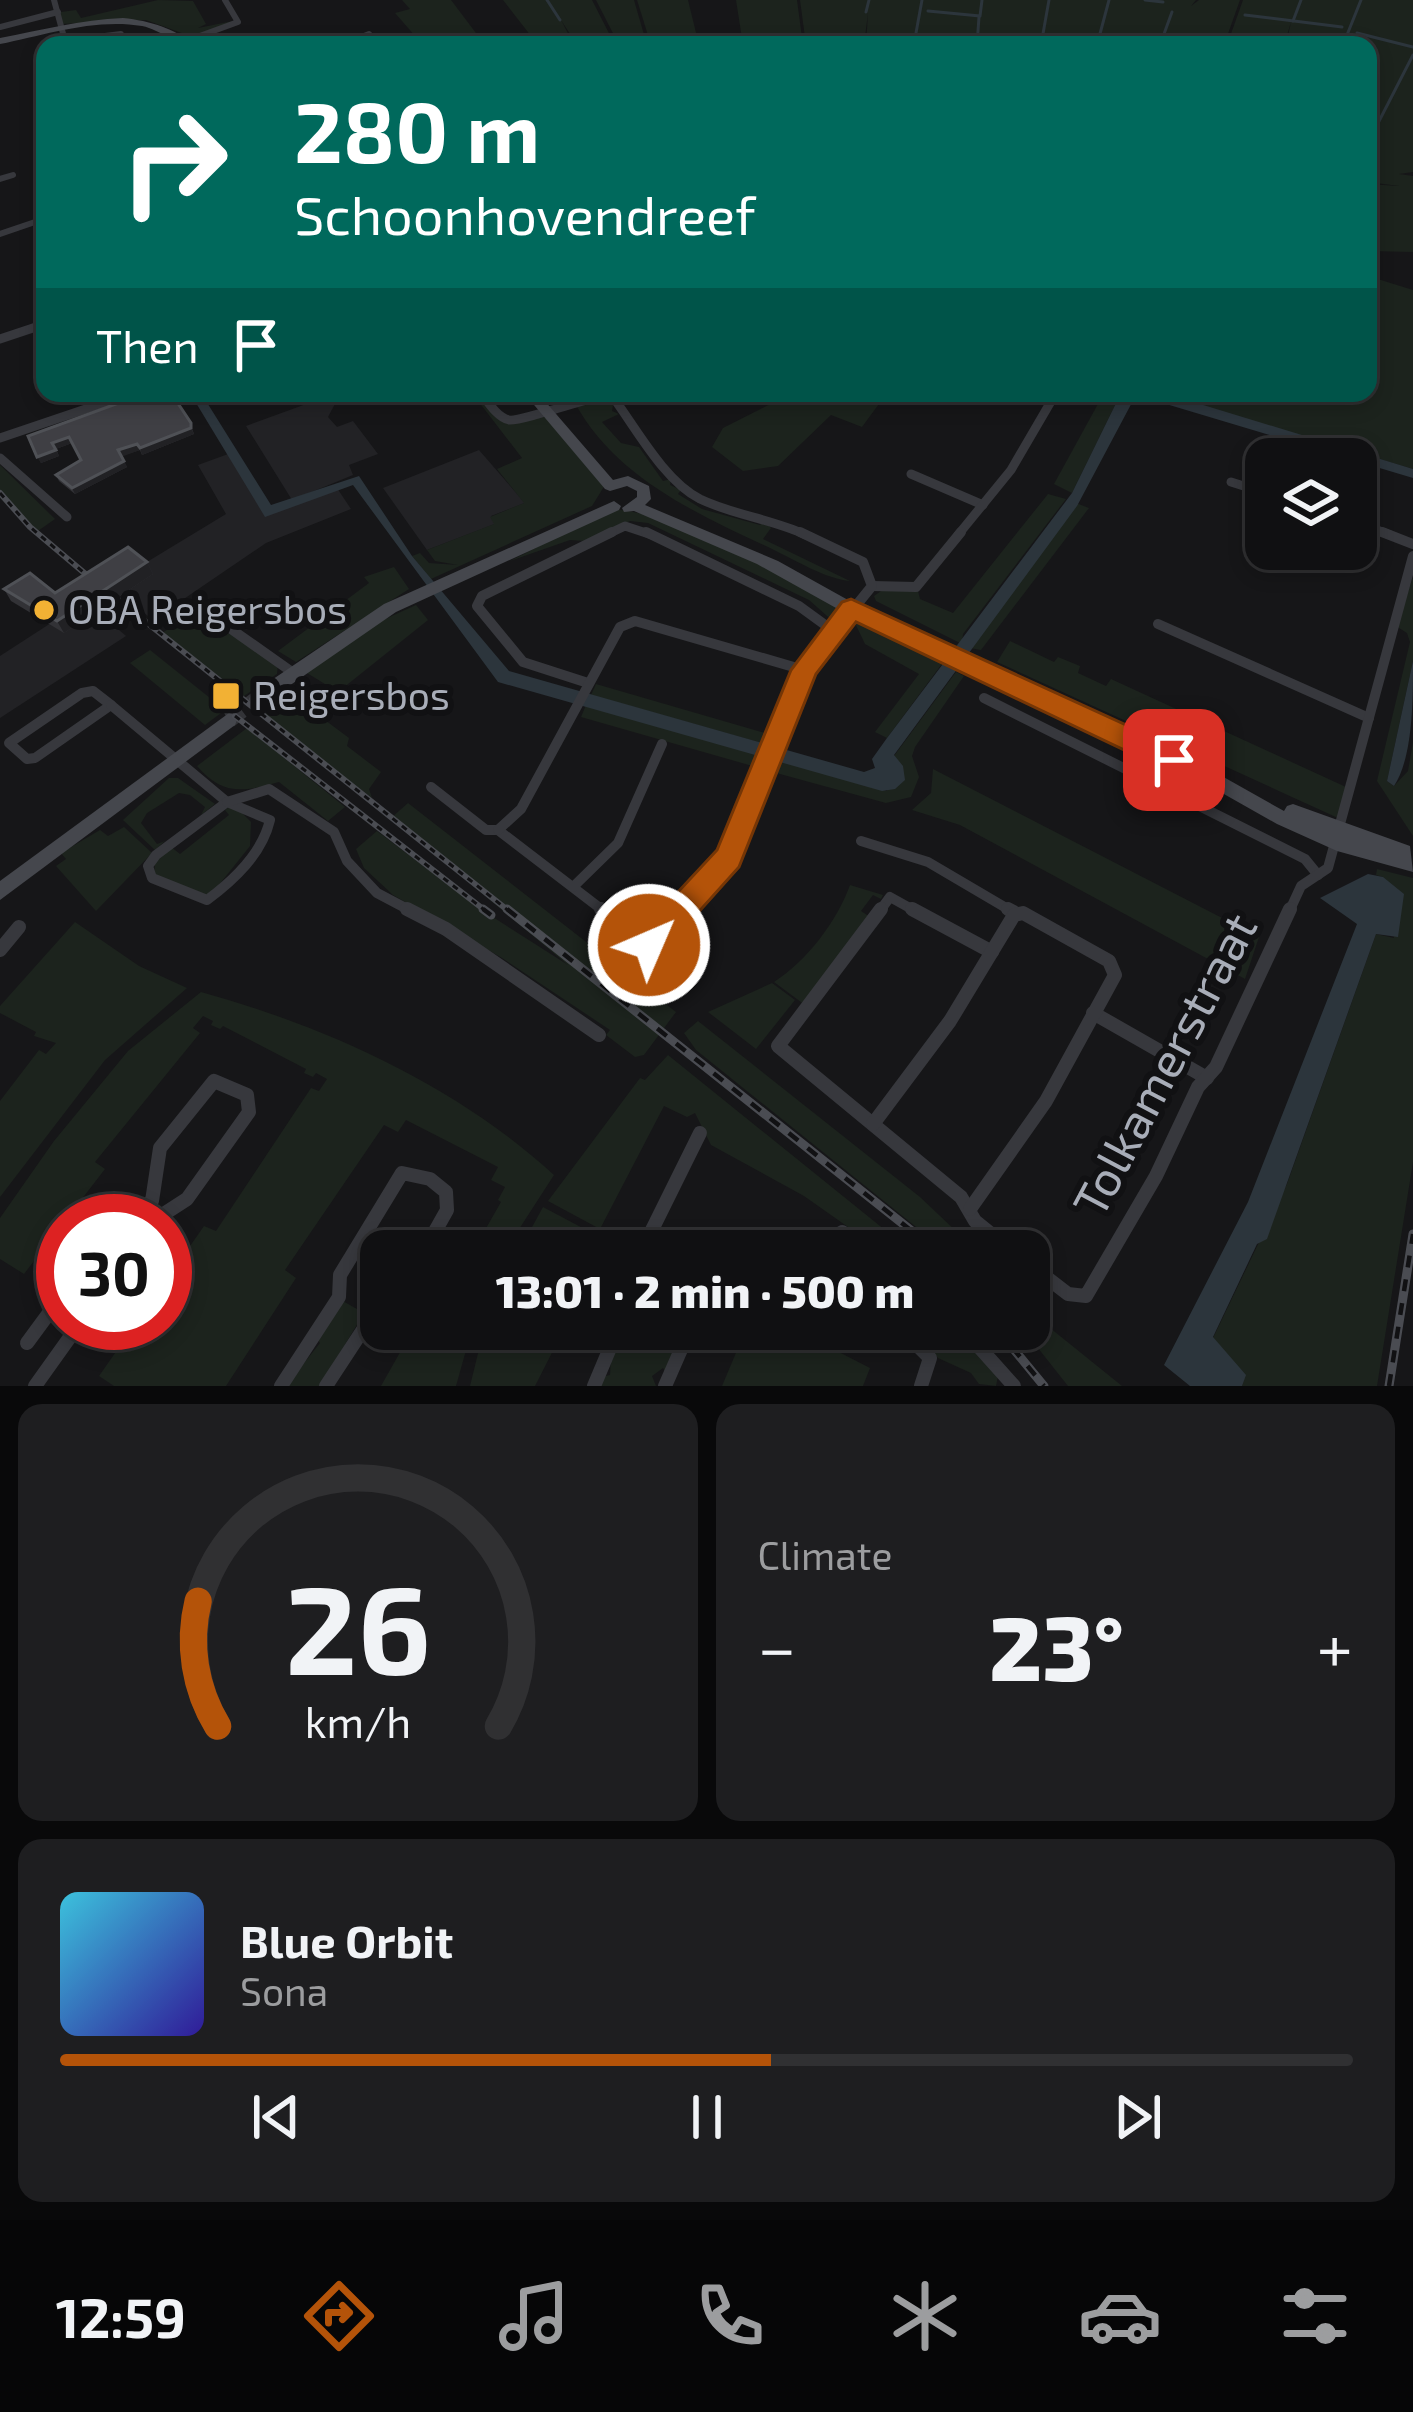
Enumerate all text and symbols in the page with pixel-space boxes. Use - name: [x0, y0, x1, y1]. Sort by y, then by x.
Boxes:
- text: 280 m: [294, 79, 540, 180]
- icon: right: [96, 84, 252, 240]
- text: Schoonhovendreef: [294, 181, 756, 246]
- icon: arrive: [223, 312, 289, 378]
- text: Then: [96, 318, 199, 372]
- map controls: [1245, 438, 1377, 570]
- button: layers: [1245, 438, 1377, 570]
- place label: OBA Reigersbos: [68, 585, 347, 632]
- marker: OBA Reigersbos: [31, 597, 57, 623]
- place label: Reigersbos: [253, 671, 450, 718]
- marker: Reigersbos: [210, 680, 242, 712]
- pin: [1123, 709, 1225, 811]
- icon: arrive: [1141, 727, 1207, 793]
- position arrow: [586, 882, 712, 1008]
- street label: Tolkamerstraat: [1059, 903, 1267, 1225]
- speed limit sign: 30: [36, 1194, 192, 1350]
- text: 13:01 · 2 min · 500 m: [496, 1263, 914, 1317]
- text: Climate: [758, 1531, 892, 1578]
- text: 26: [285, 1550, 431, 1700]
- text: 23°: [989, 1591, 1124, 1699]
- text: −: [758, 1606, 796, 1685]
- text: +: [1317, 1606, 1353, 1685]
- text: km/h: [304, 1694, 411, 1746]
- text: Blue Orbit: [240, 1913, 453, 1967]
- text: Sona: [240, 1967, 328, 2014]
- icon: previous: [243, 2084, 309, 2150]
- icon: pause: [674, 2084, 740, 2150]
- icon: next: [1105, 2084, 1171, 2150]
- icon: directions: [297, 2274, 381, 2358]
- icon: music: [492, 2274, 576, 2358]
- icon: phone: [688, 2274, 772, 2358]
- icon: climate: [883, 2274, 967, 2358]
- icon: car: [1078, 2274, 1162, 2358]
- icon: filters: [1273, 2274, 1357, 2358]
- text: 12:59: [56, 2284, 186, 2349]

